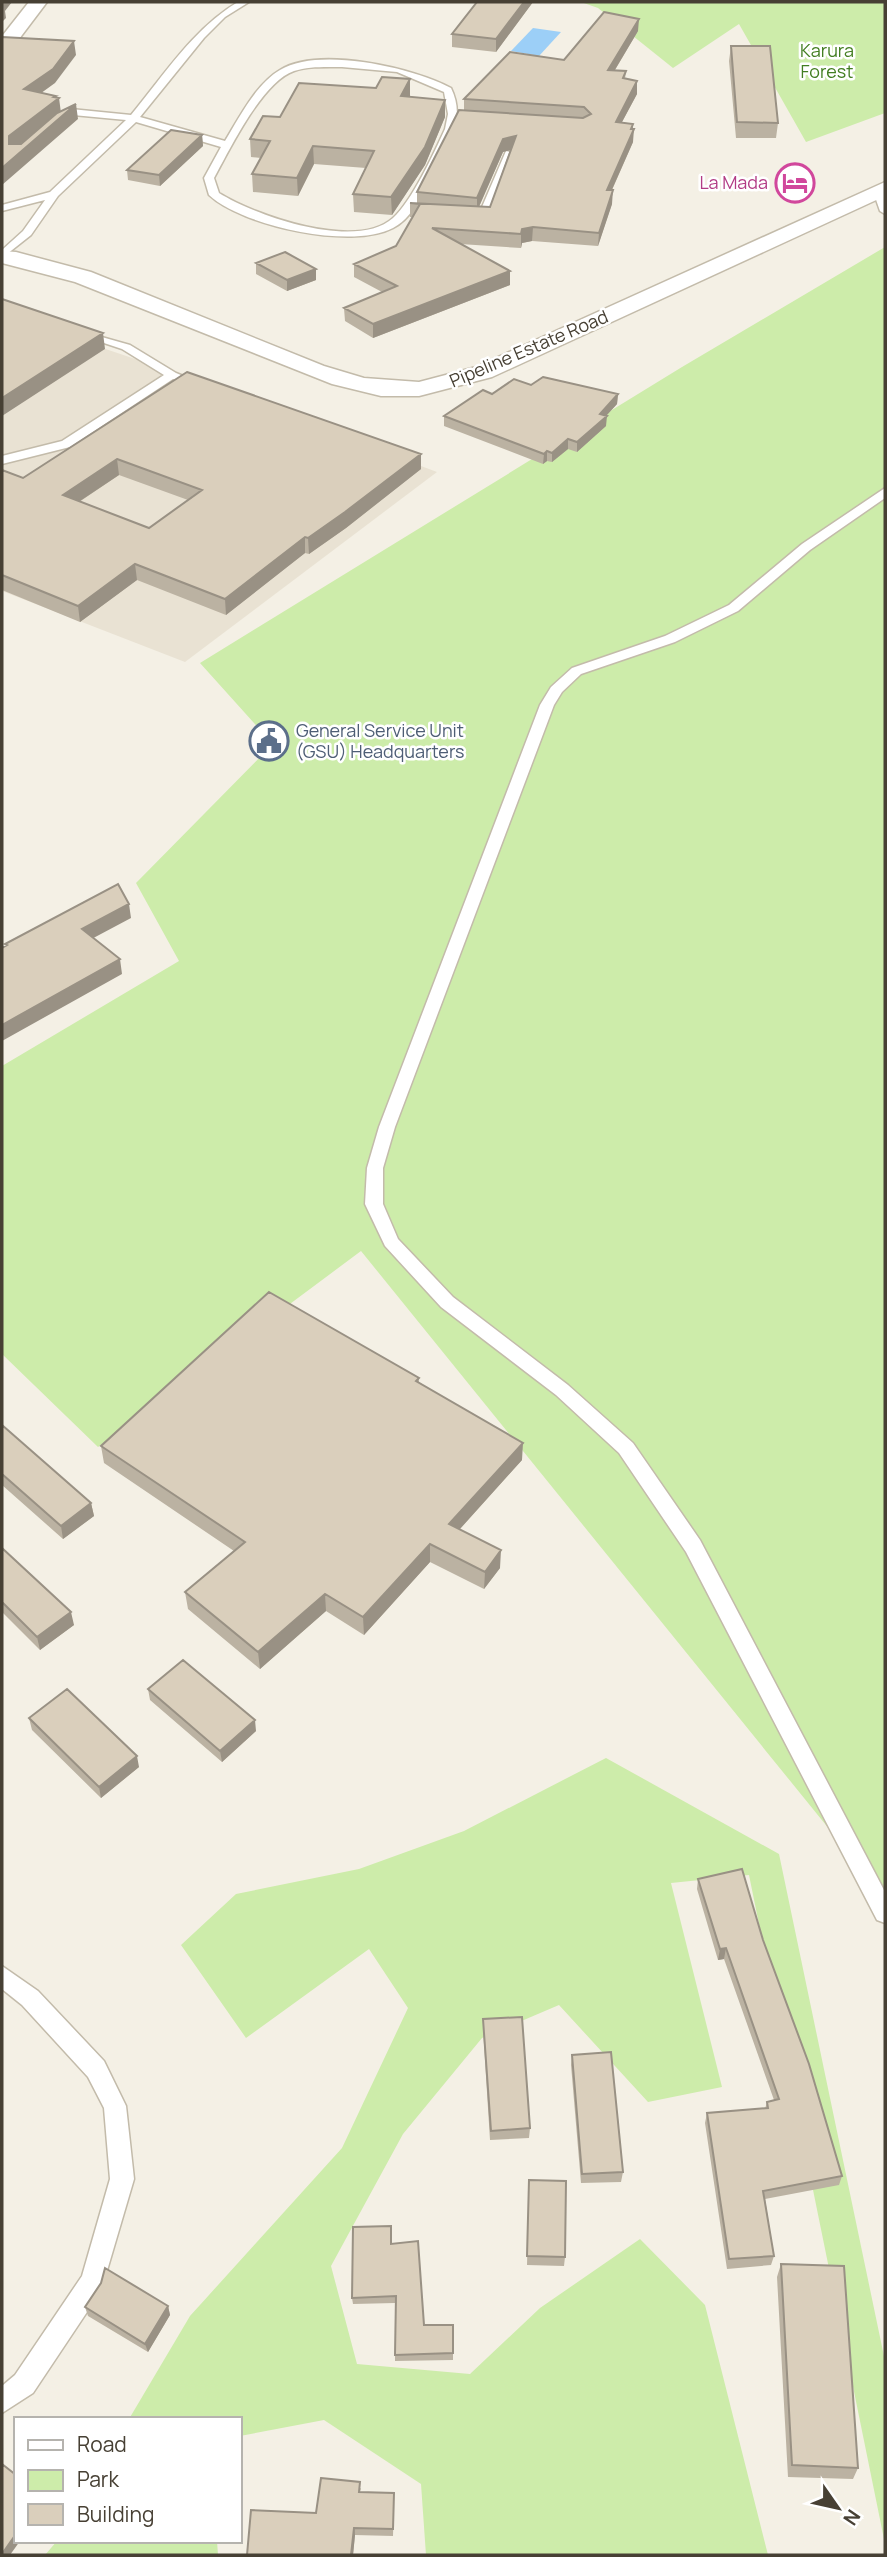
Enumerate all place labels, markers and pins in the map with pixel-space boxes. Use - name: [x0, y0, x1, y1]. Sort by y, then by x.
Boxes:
- hotel icon: La Mada: [774, 162, 816, 204]
- place label: La Mada: [699, 170, 768, 194]
- place label: General Service Unit (GSU) Headquarters: [296, 718, 464, 763]
- public building icon: General Service Unit (GSU) Headquarters: [248, 720, 290, 762]

